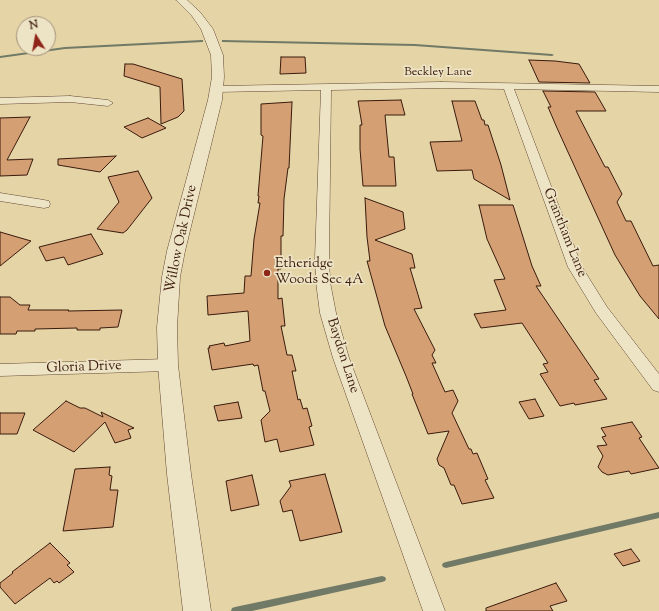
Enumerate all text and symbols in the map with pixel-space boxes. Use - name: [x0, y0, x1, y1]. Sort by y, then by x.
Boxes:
- north arrow: [16, 16, 56, 56]
- text: N: [28, 17, 40, 34]
- street label: Beckley Lane: [404, 66, 472, 80]
- street label: Willow Oak Drive: [162, 184, 202, 294]
- street label: Grantham Lane: [538, 186, 590, 280]
- place label: Etheridge Woods Sec 4A: [275, 257, 363, 290]
- marker: Etheridge Woods Sec 4A: [262, 268, 272, 278]
- street label: Baydon Lane: [322, 316, 362, 396]
- street label: Gloria Drive: [46, 358, 122, 378]

